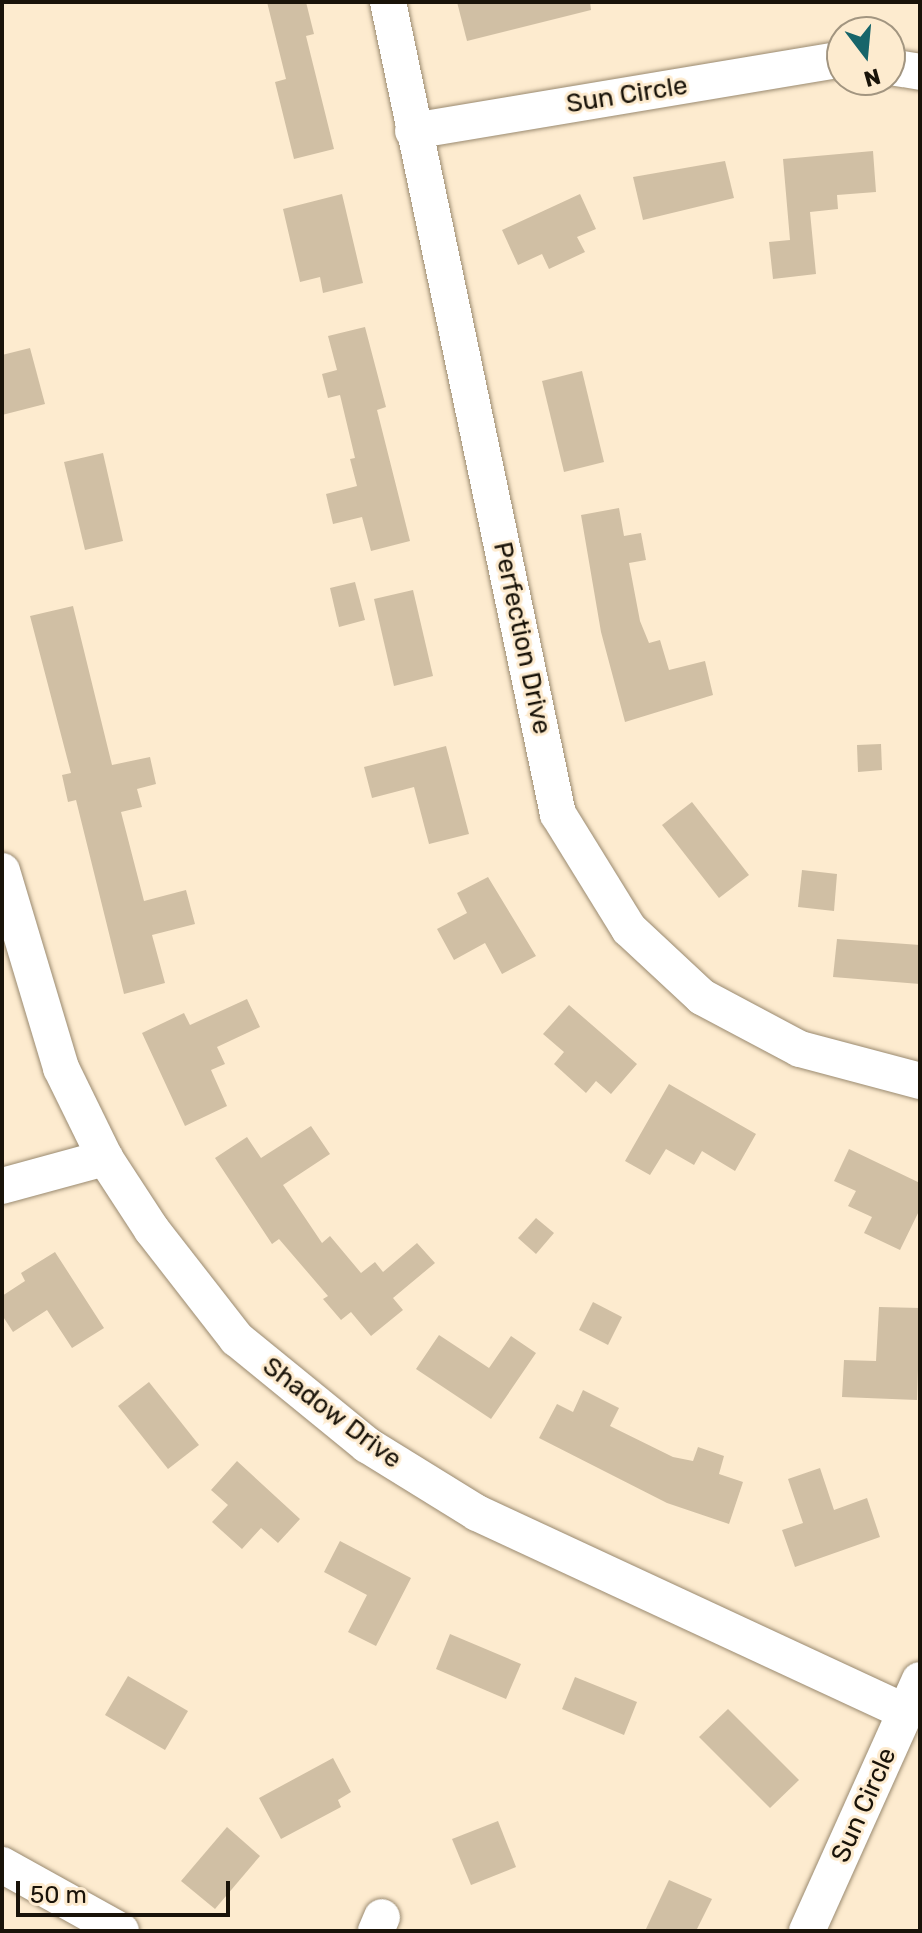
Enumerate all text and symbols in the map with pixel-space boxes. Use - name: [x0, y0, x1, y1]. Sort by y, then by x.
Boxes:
- north arrow: [826, 16, 906, 96]
- text: N: [861, 62, 884, 93]
- street label: Sun Circle: [564, 70, 690, 120]
- street label: Perfection Drive: [486, 539, 558, 737]
- street label: Shadow Drive: [256, 1351, 408, 1475]
- street label: Sun Circle: [825, 1743, 903, 1867]
- scale bar: [20, 1865, 234, 1915]
- text: 50 m: [30, 1881, 87, 1909]

